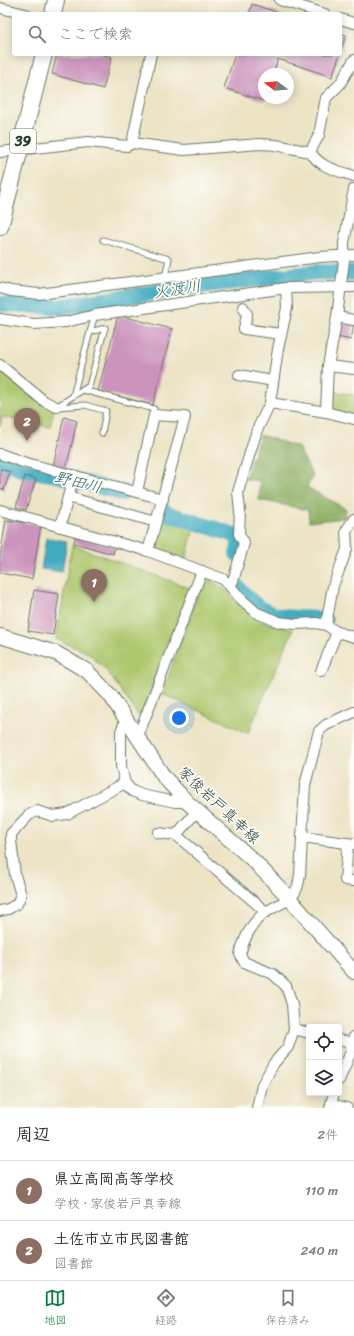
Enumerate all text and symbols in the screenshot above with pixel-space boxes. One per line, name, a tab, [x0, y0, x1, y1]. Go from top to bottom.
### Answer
search box	[12, 12, 342, 56]
text: ここで検索	[58, 21, 133, 47]
icon: search	[26, 23, 48, 45]
north arrow	[258, 68, 294, 104]
road number: 39	[10, 129, 36, 153]
water label: 火渡川	[151, 271, 203, 307]
pin: 2	[14, 408, 40, 441]
water label: 野田川	[51, 462, 105, 502]
pin: 1	[81, 569, 107, 602]
your location	[169, 708, 189, 728]
street label: 家俊岩戸真幸線	[172, 760, 266, 850]
map controls	[306, 1024, 342, 1096]
button: locate	[306, 1024, 342, 1060]
button: layers	[306, 1060, 342, 1096]
text: 周辺	[16, 1119, 50, 1149]
text: 2件	[317, 1123, 338, 1146]
text: 県立高岡高等学校	[54, 1166, 174, 1192]
text: 1	[26, 1179, 32, 1202]
text: 110 m	[305, 1179, 338, 1202]
text: 学校 · 家俊岩戸真幸線	[54, 1192, 181, 1215]
text: 土佐市立市民図書館	[54, 1226, 189, 1252]
text: 2	[25, 1239, 33, 1262]
text: 240 m	[301, 1239, 338, 1262]
text: 図書館	[54, 1252, 93, 1275]
tab: 地図	[44, 1287, 66, 1330]
tab: 経路	[155, 1287, 177, 1330]
tab: 保存済み	[266, 1287, 310, 1330]

